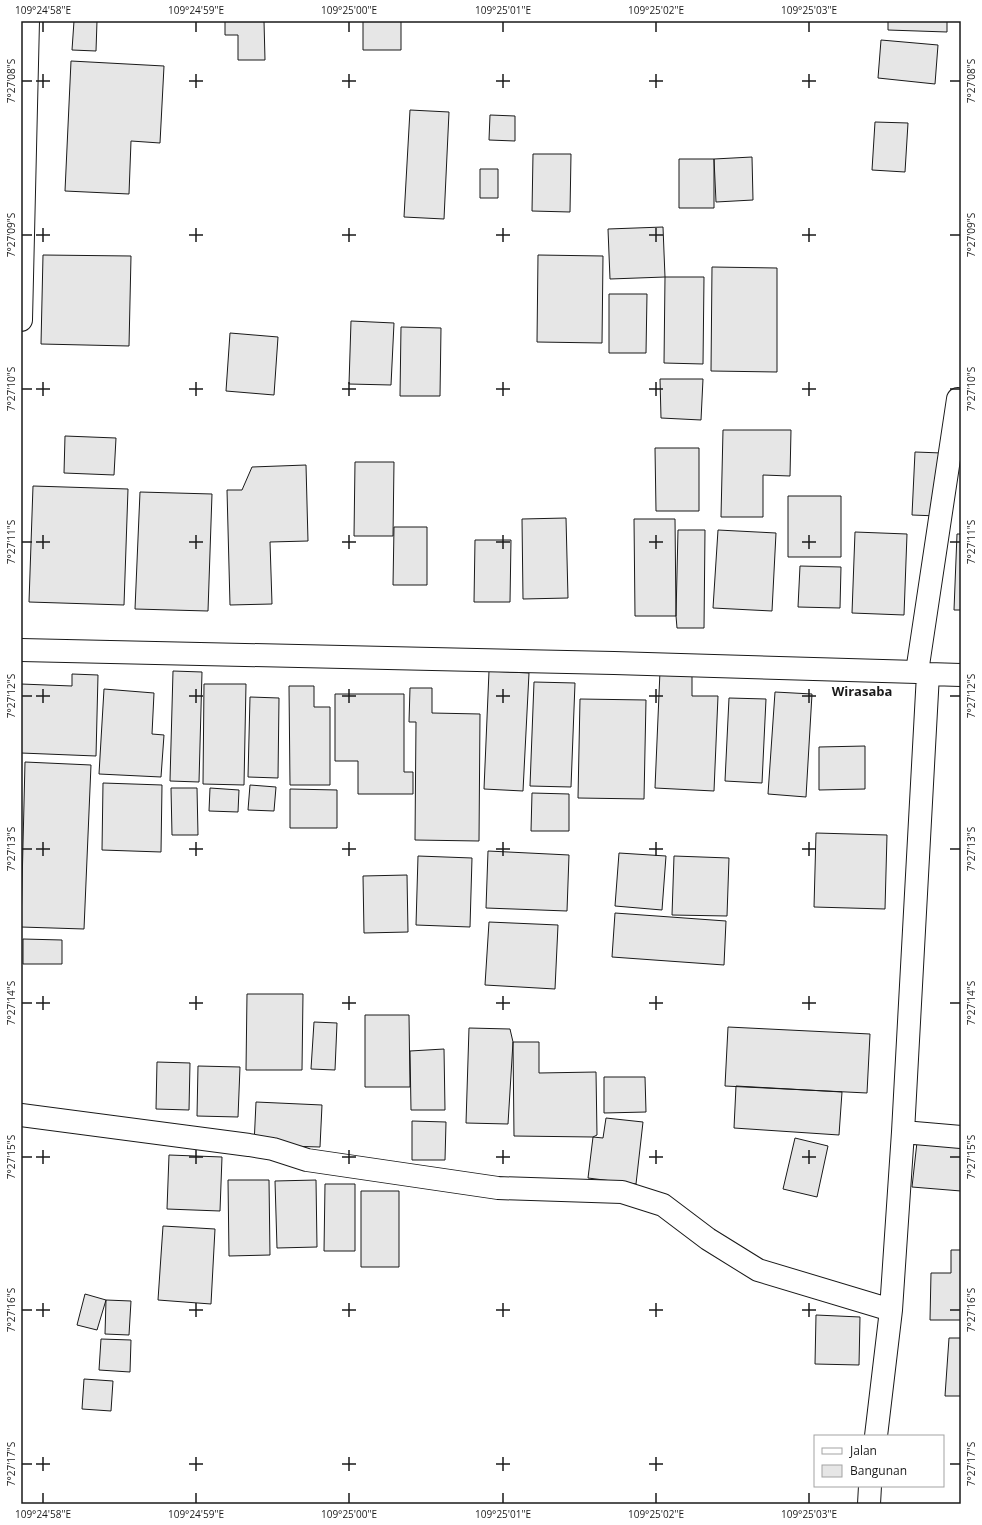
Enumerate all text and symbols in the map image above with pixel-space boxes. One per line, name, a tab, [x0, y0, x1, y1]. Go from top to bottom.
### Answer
text: 109°24'58"E	[15, 3, 71, 17]
text: 109°24'59"E	[168, 3, 224, 17]
text: 109°25'00"E	[321, 3, 377, 17]
text: 109°25'01"E	[475, 3, 531, 17]
text: 109°25'02"E	[628, 3, 684, 17]
text: 109°25'03"E	[781, 3, 837, 17]
text: 7°27'08"S	[4, 59, 18, 103]
text: 7°27'08"S	[964, 59, 978, 103]
text: 7°27'09"S	[4, 213, 18, 257]
text: 7°27'09"S	[964, 213, 978, 257]
text: 7°27'10"S	[4, 367, 18, 411]
text: 7°27'10"S	[964, 367, 978, 411]
text: 7°27'11"S	[4, 520, 18, 564]
text: 7°27'11"S	[964, 520, 978, 564]
text: 7°27'12"S	[4, 674, 18, 718]
text: 7°27'12"S	[964, 674, 978, 718]
district label: Wirasaba	[832, 682, 892, 700]
text: 7°27'13"S	[4, 827, 18, 871]
text: 7°27'13"S	[964, 827, 978, 871]
text: 7°27'14"S	[4, 981, 18, 1025]
text: 7°27'14"S	[964, 981, 978, 1025]
text: 7°27'15"S	[4, 1135, 18, 1179]
text: 7°27'15"S	[964, 1135, 978, 1179]
text: 7°27'16"S	[4, 1288, 18, 1332]
text: 7°27'16"S	[964, 1288, 978, 1332]
legend	[814, 1435, 944, 1487]
text: 7°27'17"S	[4, 1442, 18, 1486]
text: Jalan	[849, 1442, 877, 1459]
text: 7°27'17"S	[964, 1442, 978, 1486]
text: Bangunan	[850, 1462, 907, 1479]
text: 109°24'58"E	[15, 1507, 71, 1521]
text: 109°24'59"E	[168, 1507, 224, 1521]
text: 109°25'00"E	[321, 1507, 377, 1521]
text: 109°25'01"E	[475, 1507, 531, 1521]
text: 109°25'02"E	[628, 1507, 684, 1521]
text: 109°25'03"E	[781, 1507, 837, 1521]

